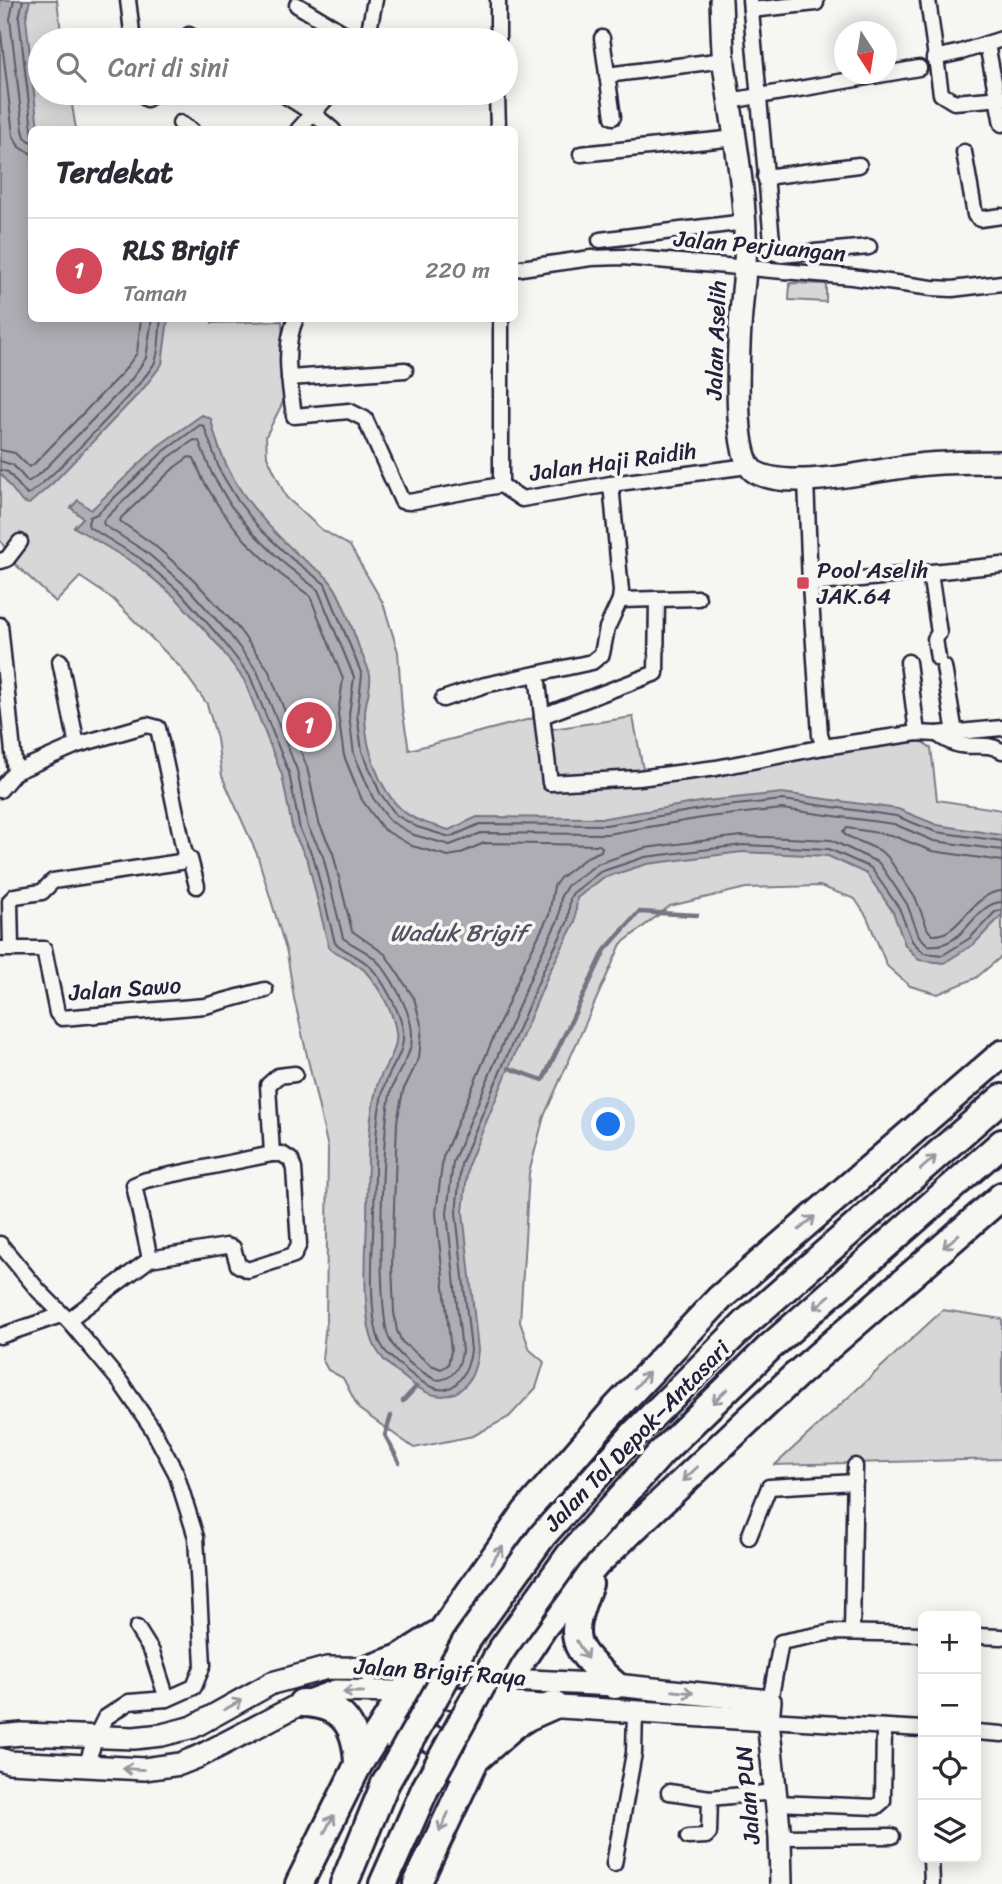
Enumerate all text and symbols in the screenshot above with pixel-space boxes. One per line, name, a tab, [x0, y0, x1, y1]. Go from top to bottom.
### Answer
north arrow	[834, 21, 897, 84]
search box	[28, 28, 518, 105]
text: Cari di sini	[108, 44, 229, 90]
icon: search	[52, 48, 90, 86]
text: Terdekat	[56, 145, 173, 199]
street label: Jalan Perjuangan	[671, 218, 848, 274]
text: RLS Brigif	[123, 227, 237, 273]
text: 1	[74, 250, 84, 291]
text: 220 m	[425, 250, 490, 291]
text: Taman	[123, 273, 187, 314]
street label: Jalan Aselih	[693, 280, 739, 401]
street label: Jalan Haji Raidih	[526, 430, 699, 494]
place label: Pool Aselih JAK.64	[816, 550, 929, 617]
marker: Pool Aselih JAK.64	[795, 575, 811, 591]
pin: 1	[286, 699, 332, 751]
water label: Waduk Brigif	[390, 912, 533, 954]
street label: Jalan Sawo	[67, 965, 183, 1013]
your location	[591, 1107, 625, 1141]
one-way arrow	[919, 1155, 937, 1171]
one-way arrow	[797, 1215, 815, 1231]
one-way arrow	[942, 1233, 960, 1249]
one-way arrow	[814, 1294, 832, 1310]
street label: Jalan Tol Depok–Antasari	[533, 1330, 741, 1543]
one-way arrow	[634, 1372, 651, 1389]
one-way arrow	[712, 1387, 729, 1404]
one-way arrow	[682, 1466, 699, 1483]
one-way arrow	[490, 1546, 504, 1565]
map controls	[918, 1611, 981, 1863]
button: +	[918, 1611, 981, 1674]
one-way arrow	[576, 1639, 590, 1659]
street label: Jalan Brigif Raya	[352, 1645, 528, 1698]
button: −	[918, 1674, 981, 1737]
one-way arrow	[342, 1685, 365, 1699]
one-way arrow	[672, 1686, 694, 1699]
one-way arrow	[222, 1698, 243, 1711]
button: locate	[918, 1737, 981, 1800]
street label: Jalan PLN	[723, 1744, 773, 1847]
one-way arrow	[122, 1762, 145, 1775]
button: layers	[918, 1800, 981, 1863]
one-way arrow	[437, 1811, 450, 1832]
one-way arrow	[322, 1814, 336, 1835]

